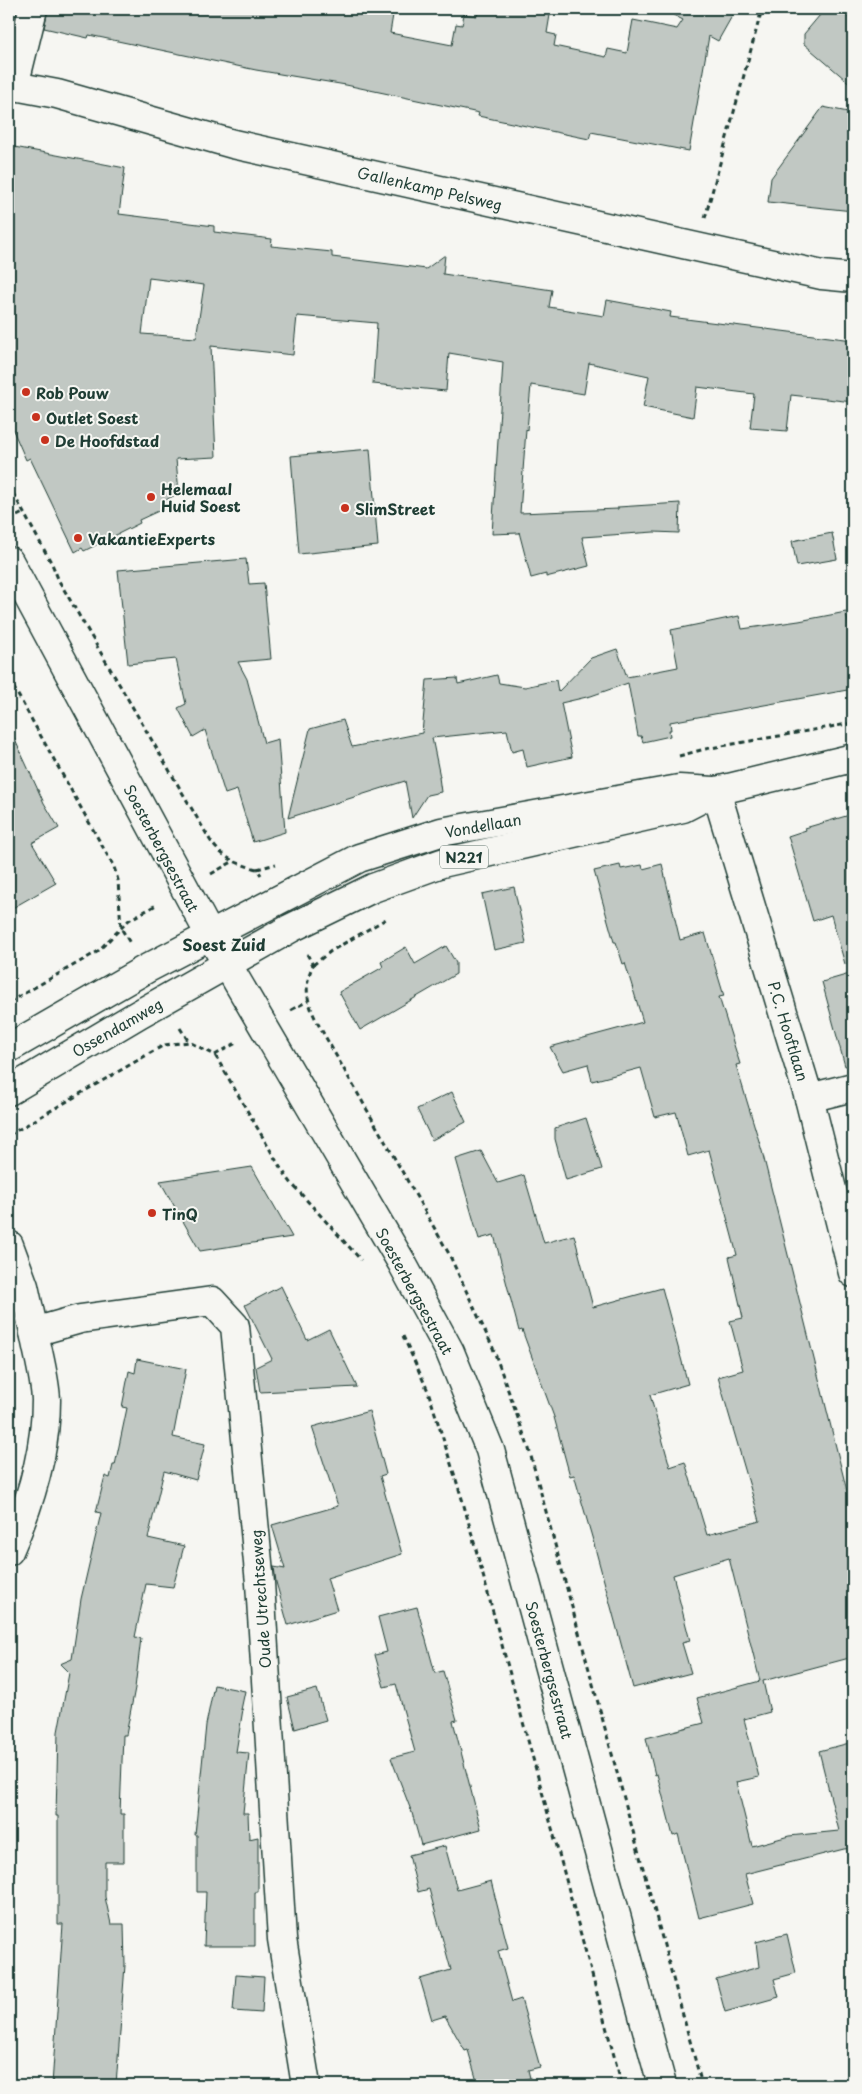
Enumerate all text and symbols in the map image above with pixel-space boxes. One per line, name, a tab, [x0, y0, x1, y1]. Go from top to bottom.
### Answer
street label: Gallenkamp Pelsweg	[355, 160, 505, 216]
place label: Rob Pouw	[36, 381, 109, 404]
marker: Rob Pouw	[20, 386, 32, 398]
place label: Outlet Soest	[46, 406, 138, 429]
marker: Outlet Soest	[30, 411, 42, 423]
place label: De Hoofdstad	[55, 429, 159, 452]
marker: De Hoofdstad	[39, 434, 51, 446]
place label: Helemaal Huid Soest	[161, 477, 241, 517]
marker: Helemaal Huid Soest	[145, 491, 157, 503]
place label: SlimStreet	[355, 497, 435, 520]
marker: SlimStreet	[339, 502, 351, 514]
place label: VakantieExperts	[88, 527, 215, 550]
marker: VakantieExperts	[72, 532, 84, 544]
street label: Soesterbergsestraat	[119, 780, 205, 916]
street label: Vondellaan	[443, 807, 523, 843]
road number: N221	[440, 846, 488, 869]
district label: Soest Zuid	[182, 932, 266, 956]
street label: P.C. Hooftlaan	[763, 978, 815, 1084]
street label: Ossendamweg	[67, 992, 167, 1062]
place label: TinQ	[162, 1202, 198, 1225]
marker: TinQ	[146, 1207, 158, 1219]
street label: Soesterbergsestraat	[371, 1223, 459, 1359]
street label: Oude Utrechtseweg	[244, 1529, 276, 1669]
street label: Soesterbergsestraat	[521, 1598, 579, 1742]

